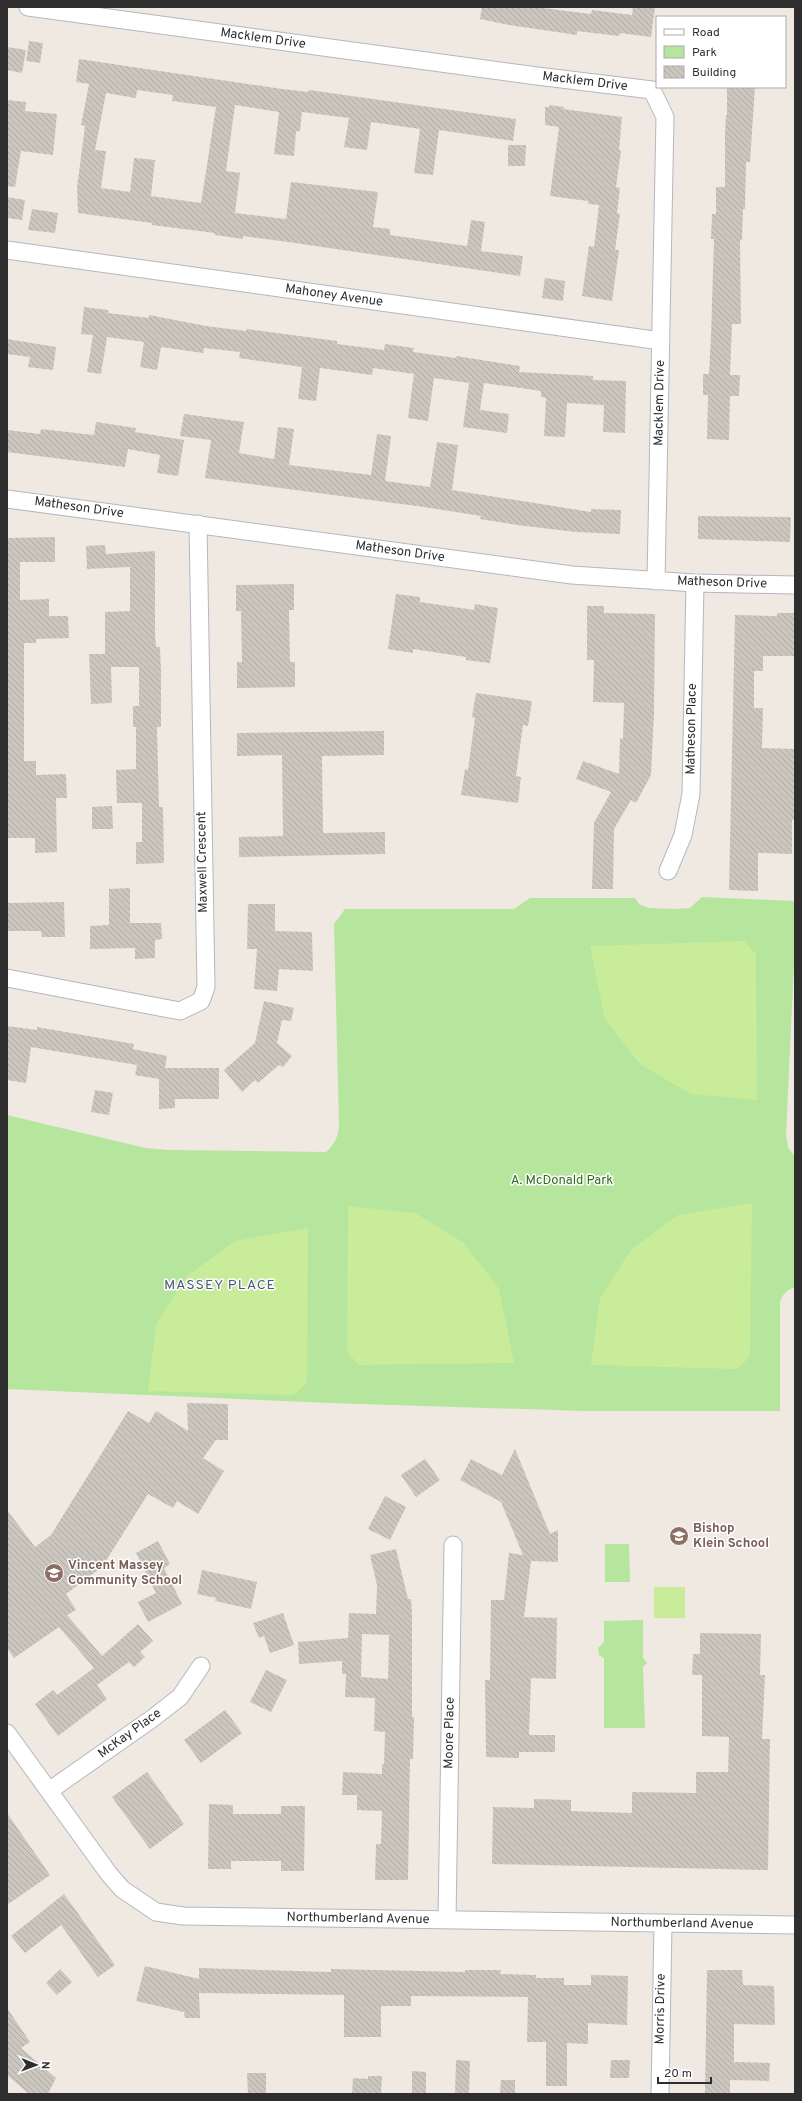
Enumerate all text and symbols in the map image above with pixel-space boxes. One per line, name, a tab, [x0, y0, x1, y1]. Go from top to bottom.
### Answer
legend	[656, 16, 786, 88]
street label: Macklem Drive	[219, 25, 307, 53]
text: Road	[692, 25, 720, 41]
text: Park	[692, 45, 717, 61]
text: Building	[692, 65, 736, 81]
street label: Macklem Drive	[541, 69, 629, 95]
street label: Mahoney Avenue	[284, 281, 384, 311]
street label: Macklem Drive	[651, 360, 669, 446]
street label: Matheson Drive	[33, 494, 125, 522]
street label: Matheson Drive	[354, 538, 446, 566]
street label: Matheson Drive	[677, 573, 767, 593]
street label: Matheson Place	[683, 683, 701, 775]
street label: Maxwell Crescent	[194, 811, 212, 913]
park label: A. McDonald Park	[511, 1173, 613, 1189]
district label: MASSEY PLACE	[164, 1277, 276, 1294]
place label: Bishop Klein School	[693, 1521, 769, 1552]
school or university icon: Bishop Klein School	[668, 1525, 690, 1547]
place label: Vincent Massey Community School	[68, 1558, 182, 1589]
school or university icon: Vincent Massey Community School	[43, 1562, 65, 1584]
street label: Moore Place	[441, 1697, 459, 1769]
street label: McKay Place	[95, 1706, 165, 1762]
street label: Northumberland Avenue	[286, 1910, 430, 1928]
street label: Northumberland Avenue	[610, 1915, 754, 1933]
street label: Morris Drive	[652, 1973, 670, 2045]
north arrow	[16, 2045, 56, 2085]
scale bar	[658, 2059, 711, 2085]
text: N	[38, 2061, 52, 2069]
text: 20 m	[664, 2066, 692, 2082]

